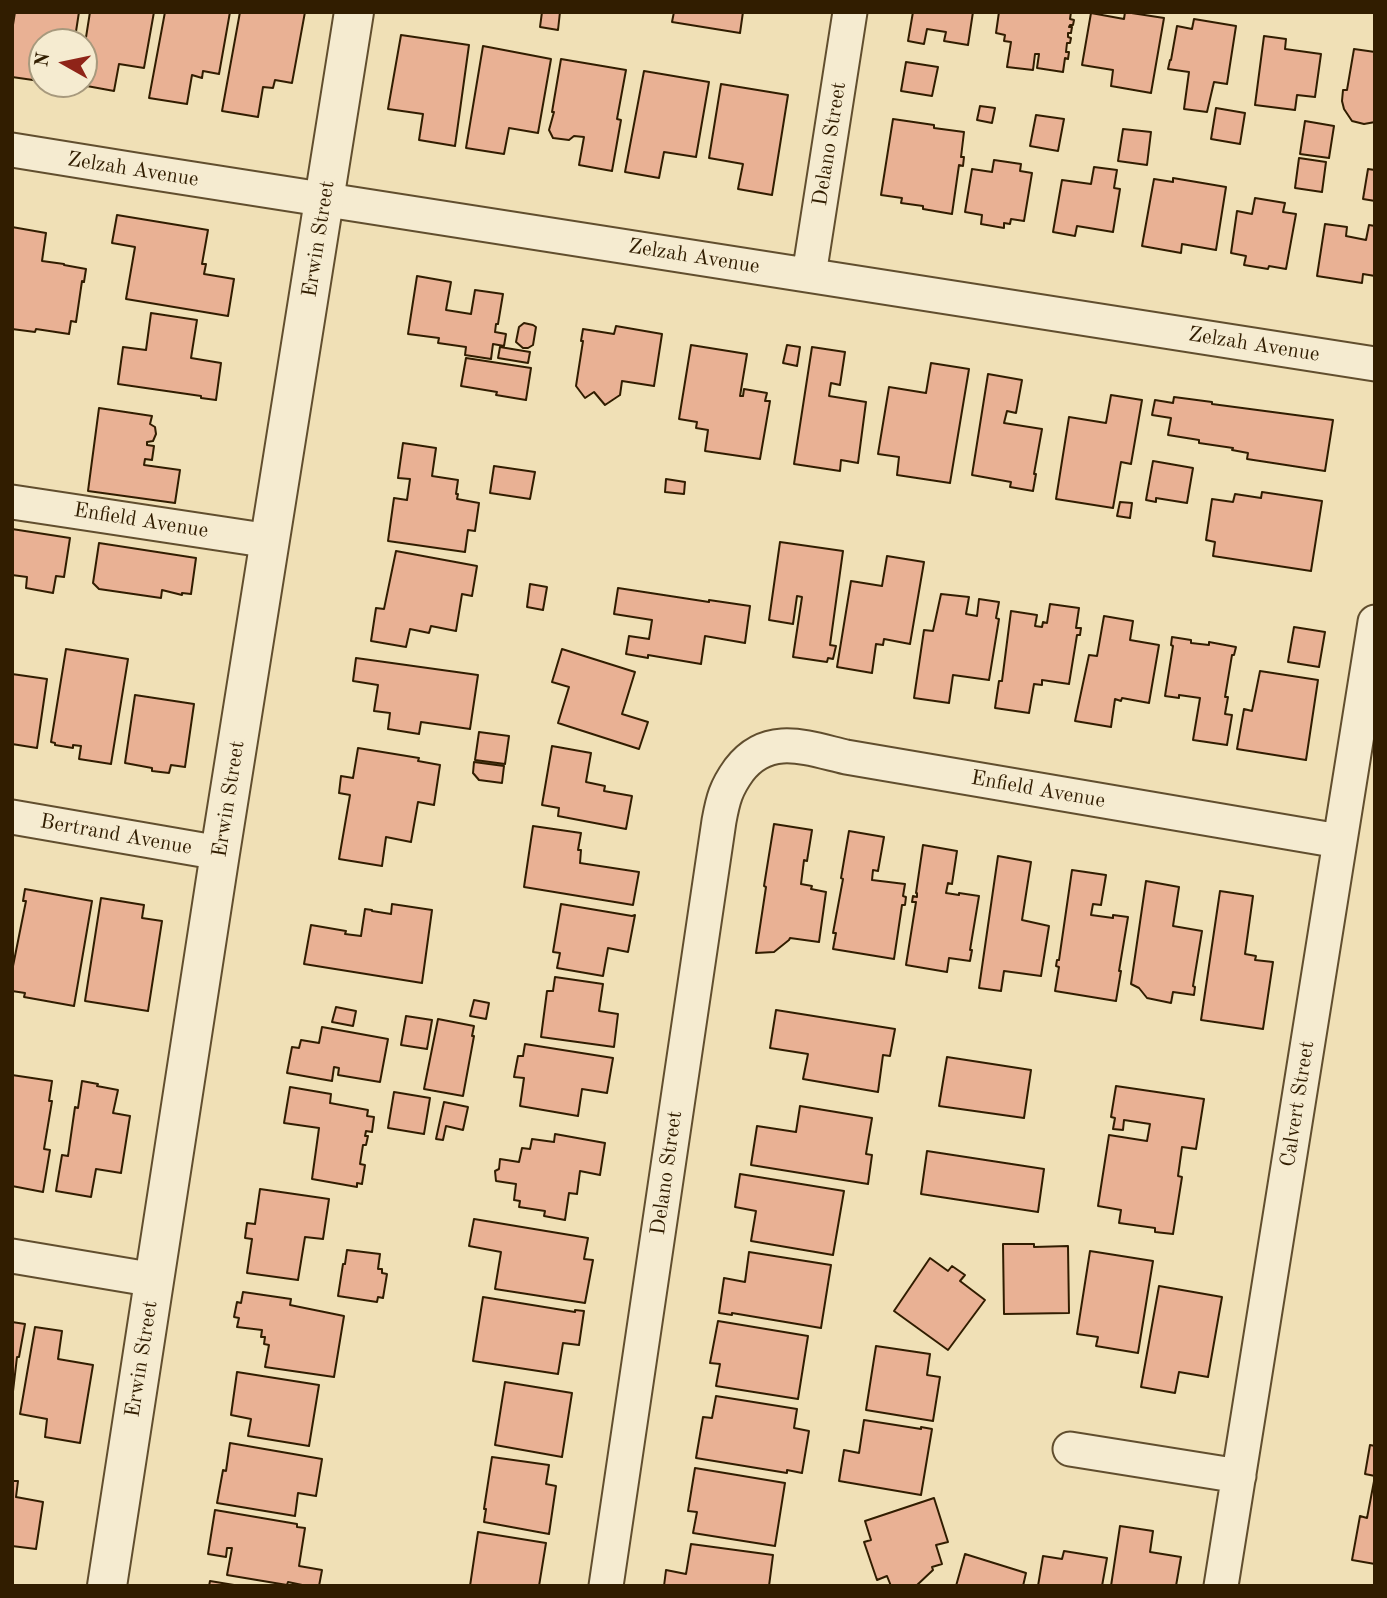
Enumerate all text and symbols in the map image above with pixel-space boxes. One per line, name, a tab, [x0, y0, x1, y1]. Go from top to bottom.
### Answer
north arrow	[28, 28, 98, 98]
text: N	[33, 51, 54, 69]
street label: Delano Street	[808, 80, 852, 208]
street label: Zelzah Avenue	[66, 147, 200, 193]
street label: Erwin Street	[297, 179, 341, 299]
street label: Zelzah Avenue	[627, 234, 761, 280]
street label: Zelzah Avenue	[1187, 322, 1321, 368]
street label: Enfield Avenue	[72, 498, 210, 544]
street label: Erwin Street	[207, 739, 251, 859]
street label: Enfield Avenue	[969, 766, 1107, 814]
street label: Bertrand Avenue	[38, 809, 194, 861]
street label: Calvert Street	[1276, 1039, 1320, 1169]
street label: Delano Street	[646, 1109, 688, 1237]
street label: Erwin Street	[120, 1299, 164, 1419]

